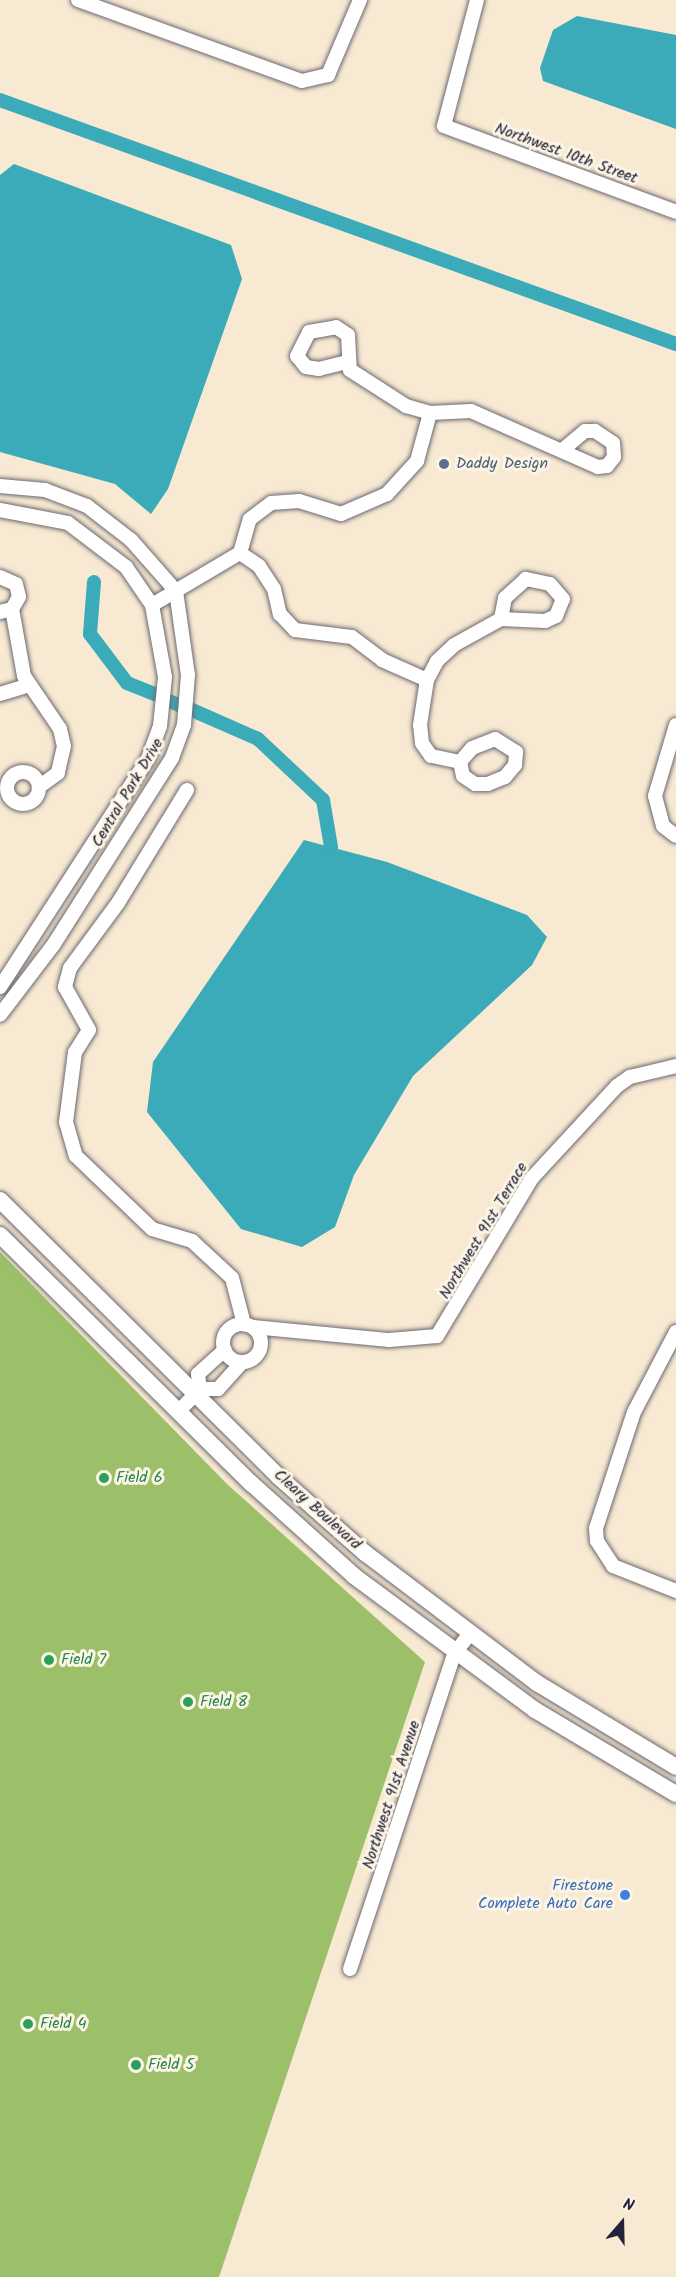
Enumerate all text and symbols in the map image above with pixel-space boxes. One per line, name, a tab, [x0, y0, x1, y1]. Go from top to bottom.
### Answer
street label: Northwest 10th Street	[492, 119, 640, 189]
place label: Daddy Design	[456, 454, 548, 474]
marker: Daddy Design	[437, 457, 451, 471]
street label: Central Park Drive	[88, 735, 168, 851]
street label: Northwest 91st Terrace	[436, 1159, 532, 1303]
street label: Cleary Boulevard	[269, 1466, 365, 1554]
place label: Field 6	[116, 1468, 163, 1488]
marker: Field 6	[97, 1471, 111, 1485]
place label: Field 7	[61, 1650, 106, 1670]
marker: Field 7	[42, 1653, 56, 1667]
place label: Field 8	[200, 1692, 247, 1712]
marker: Field 8	[181, 1695, 195, 1709]
street label: Northwest 91st Avenue	[359, 1718, 425, 1872]
place label: Firestone Complete Auto Care	[478, 1876, 613, 1914]
marker: Firestone Complete Auto Care	[618, 1888, 632, 1902]
place label: Field 4	[40, 2014, 87, 2034]
marker: Field 4	[21, 2017, 35, 2031]
place label: Field 5	[148, 2055, 194, 2075]
marker: Field 5	[129, 2058, 143, 2072]
text: N	[619, 2192, 637, 2219]
north arrow	[592, 2193, 652, 2253]

